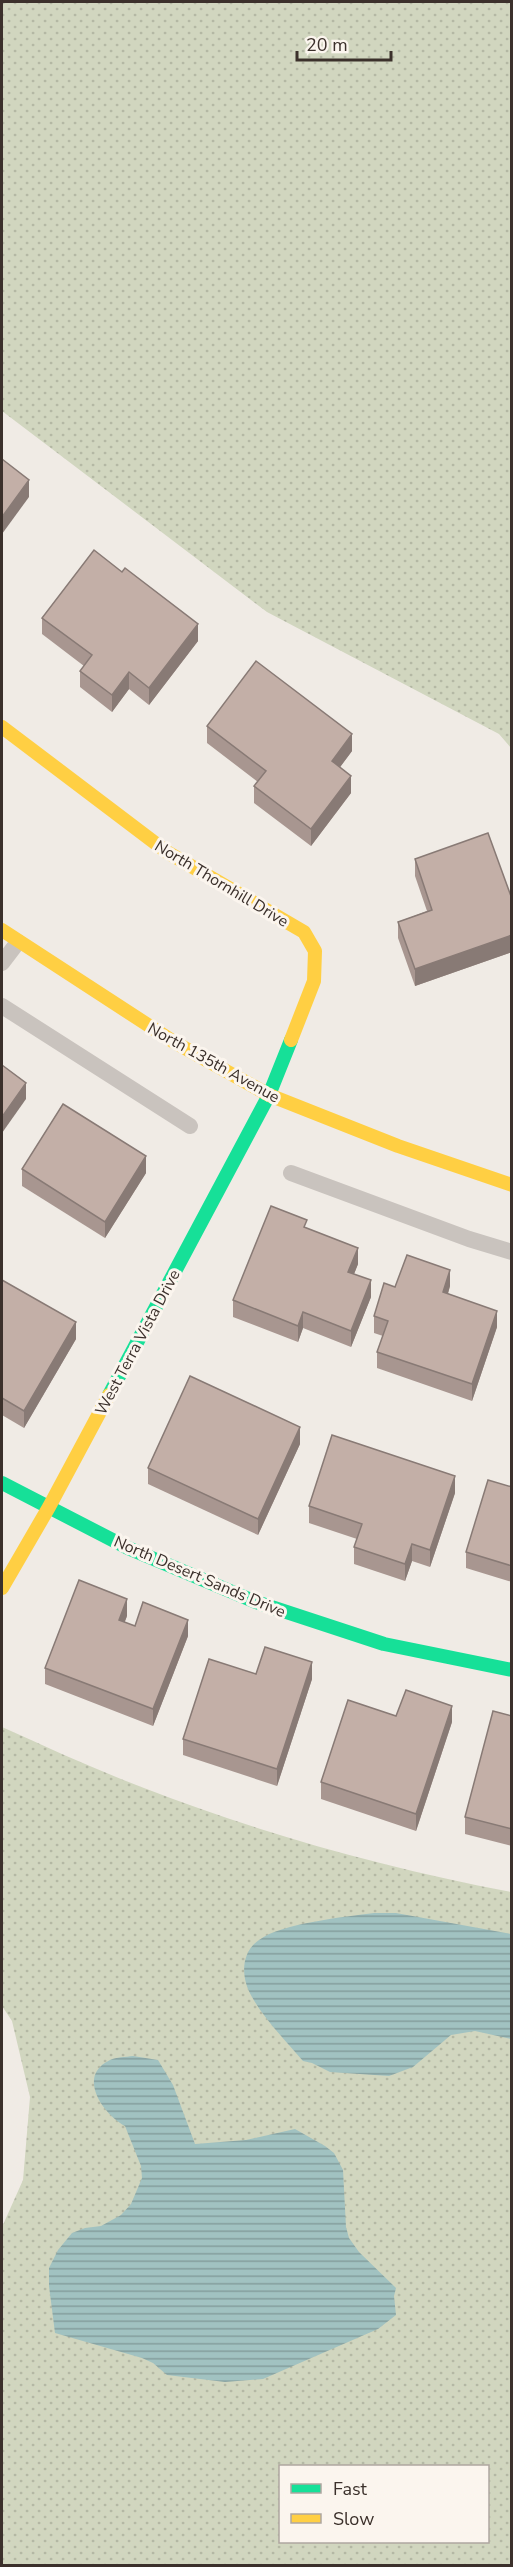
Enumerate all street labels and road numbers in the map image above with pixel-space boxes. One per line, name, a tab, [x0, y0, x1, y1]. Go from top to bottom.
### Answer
street label: North Thornhill Drive	[150, 835, 292, 933]
street label: North 135th Avenue	[144, 1017, 283, 1108]
street label: West Terra Vista Drive	[90, 1266, 186, 1419]
street label: North Desert Sands Drive	[110, 1531, 289, 1623]

